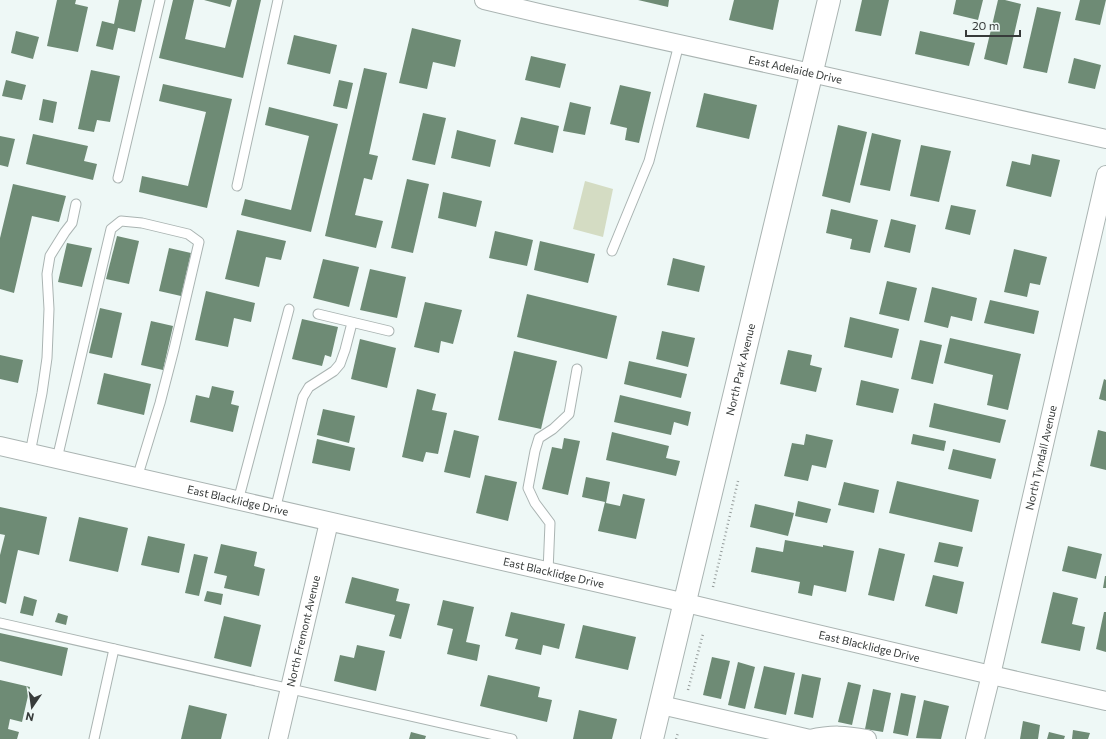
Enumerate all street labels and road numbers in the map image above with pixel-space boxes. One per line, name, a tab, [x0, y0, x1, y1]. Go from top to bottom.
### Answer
street label: East Adelaide Drive	[747, 52, 844, 86]
street label: North Park Avenue	[723, 322, 757, 417]
street label: North Tyndall Avenue	[1022, 404, 1059, 511]
street label: East Blacklidge Drive	[186, 482, 290, 518]
street label: East Blacklidge Drive	[502, 554, 606, 590]
street label: North Fremont Avenue	[284, 574, 322, 688]
street label: East Blacklidge Drive	[818, 628, 921, 664]

